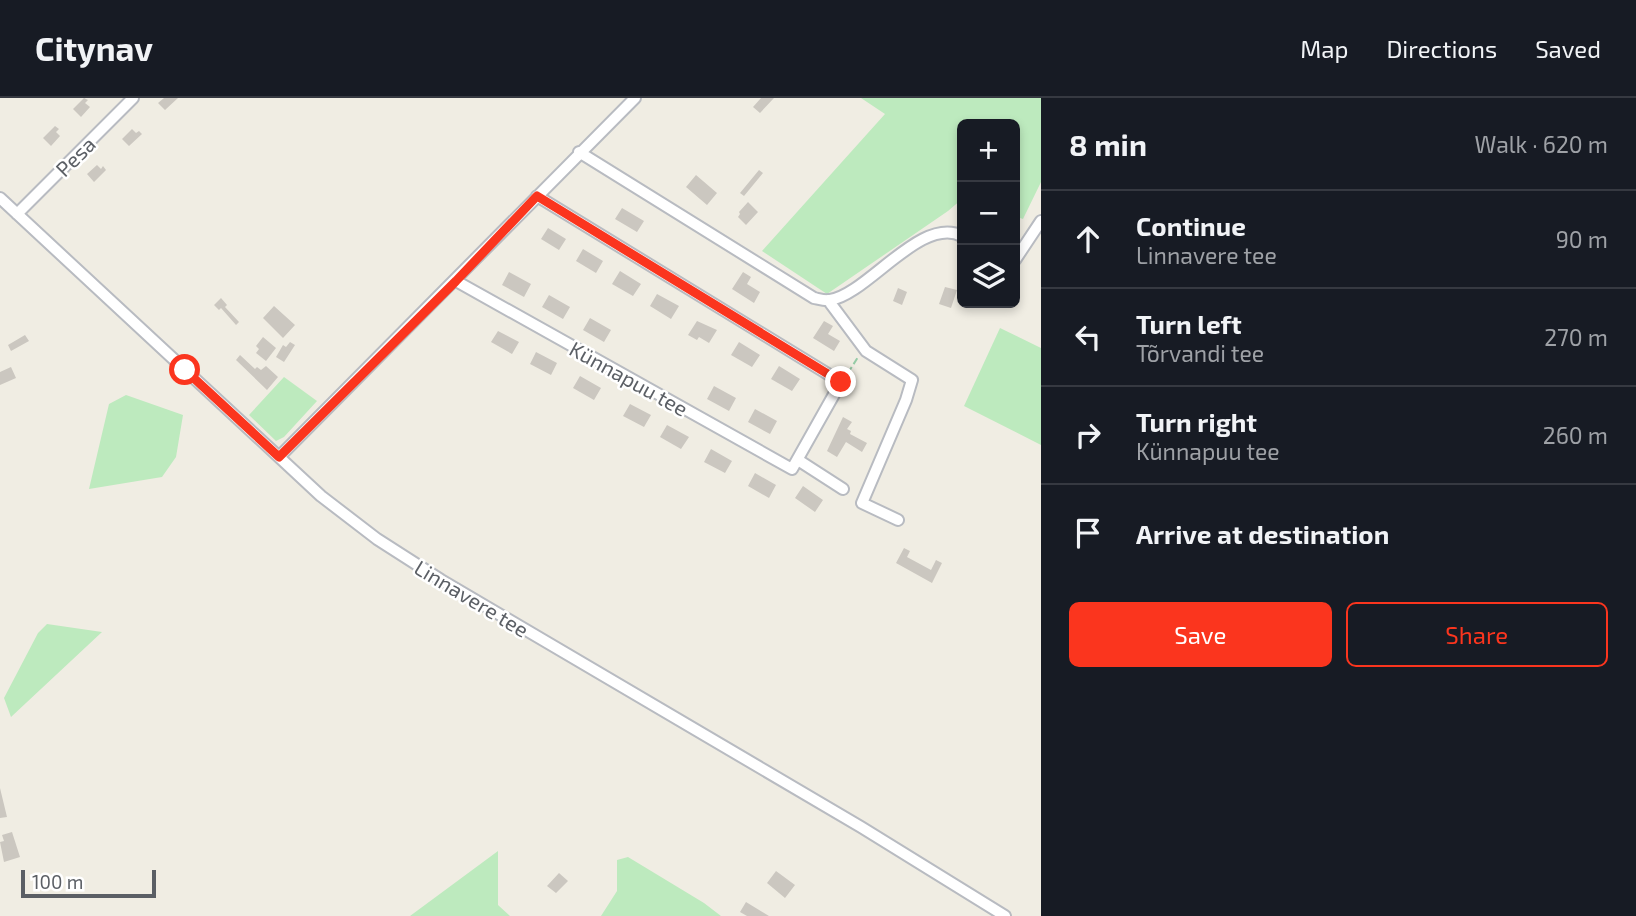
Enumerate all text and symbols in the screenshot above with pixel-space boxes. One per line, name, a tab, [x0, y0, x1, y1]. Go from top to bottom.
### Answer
text: Citynav	[35, 28, 153, 68]
text: Map	[1300, 34, 1348, 63]
text: Directions	[1386, 34, 1497, 63]
text: Saved	[1535, 34, 1601, 63]
map controls	[957, 119, 1020, 308]
button: +	[957, 119, 1020, 182]
text: 8 min	[1069, 126, 1147, 162]
text: Walk · 620 m	[1475, 130, 1608, 158]
street label: Pesa	[50, 131, 100, 181]
button: −	[957, 182, 1020, 245]
text: Continue	[1136, 210, 1246, 241]
icon: ahead	[1069, 220, 1107, 258]
text: 90 m	[1556, 225, 1608, 253]
text: Linnavere tee	[1136, 241, 1277, 269]
button: layers	[957, 245, 1020, 308]
text: Turn left	[1136, 308, 1242, 339]
icon: left	[1069, 318, 1107, 356]
text: 270 m	[1544, 323, 1608, 351]
street label: Künnapuu tee	[566, 335, 692, 421]
text: Tõrvandi tee	[1136, 339, 1264, 367]
route start	[169, 354, 200, 385]
route end	[825, 366, 856, 397]
text: Turn right	[1136, 406, 1257, 437]
icon: right	[1069, 416, 1107, 454]
text: 260 m	[1543, 421, 1608, 449]
text: Künnapuu tee	[1136, 437, 1280, 465]
icon: arrive	[1069, 514, 1107, 552]
text: Arrive at destination	[1136, 518, 1389, 549]
street label: Linnavere tee	[410, 554, 534, 642]
button: Save	[1069, 602, 1332, 667]
button: Share	[1346, 602, 1608, 667]
scale bar	[21, 867, 156, 899]
text: 100 m	[32, 870, 83, 893]

